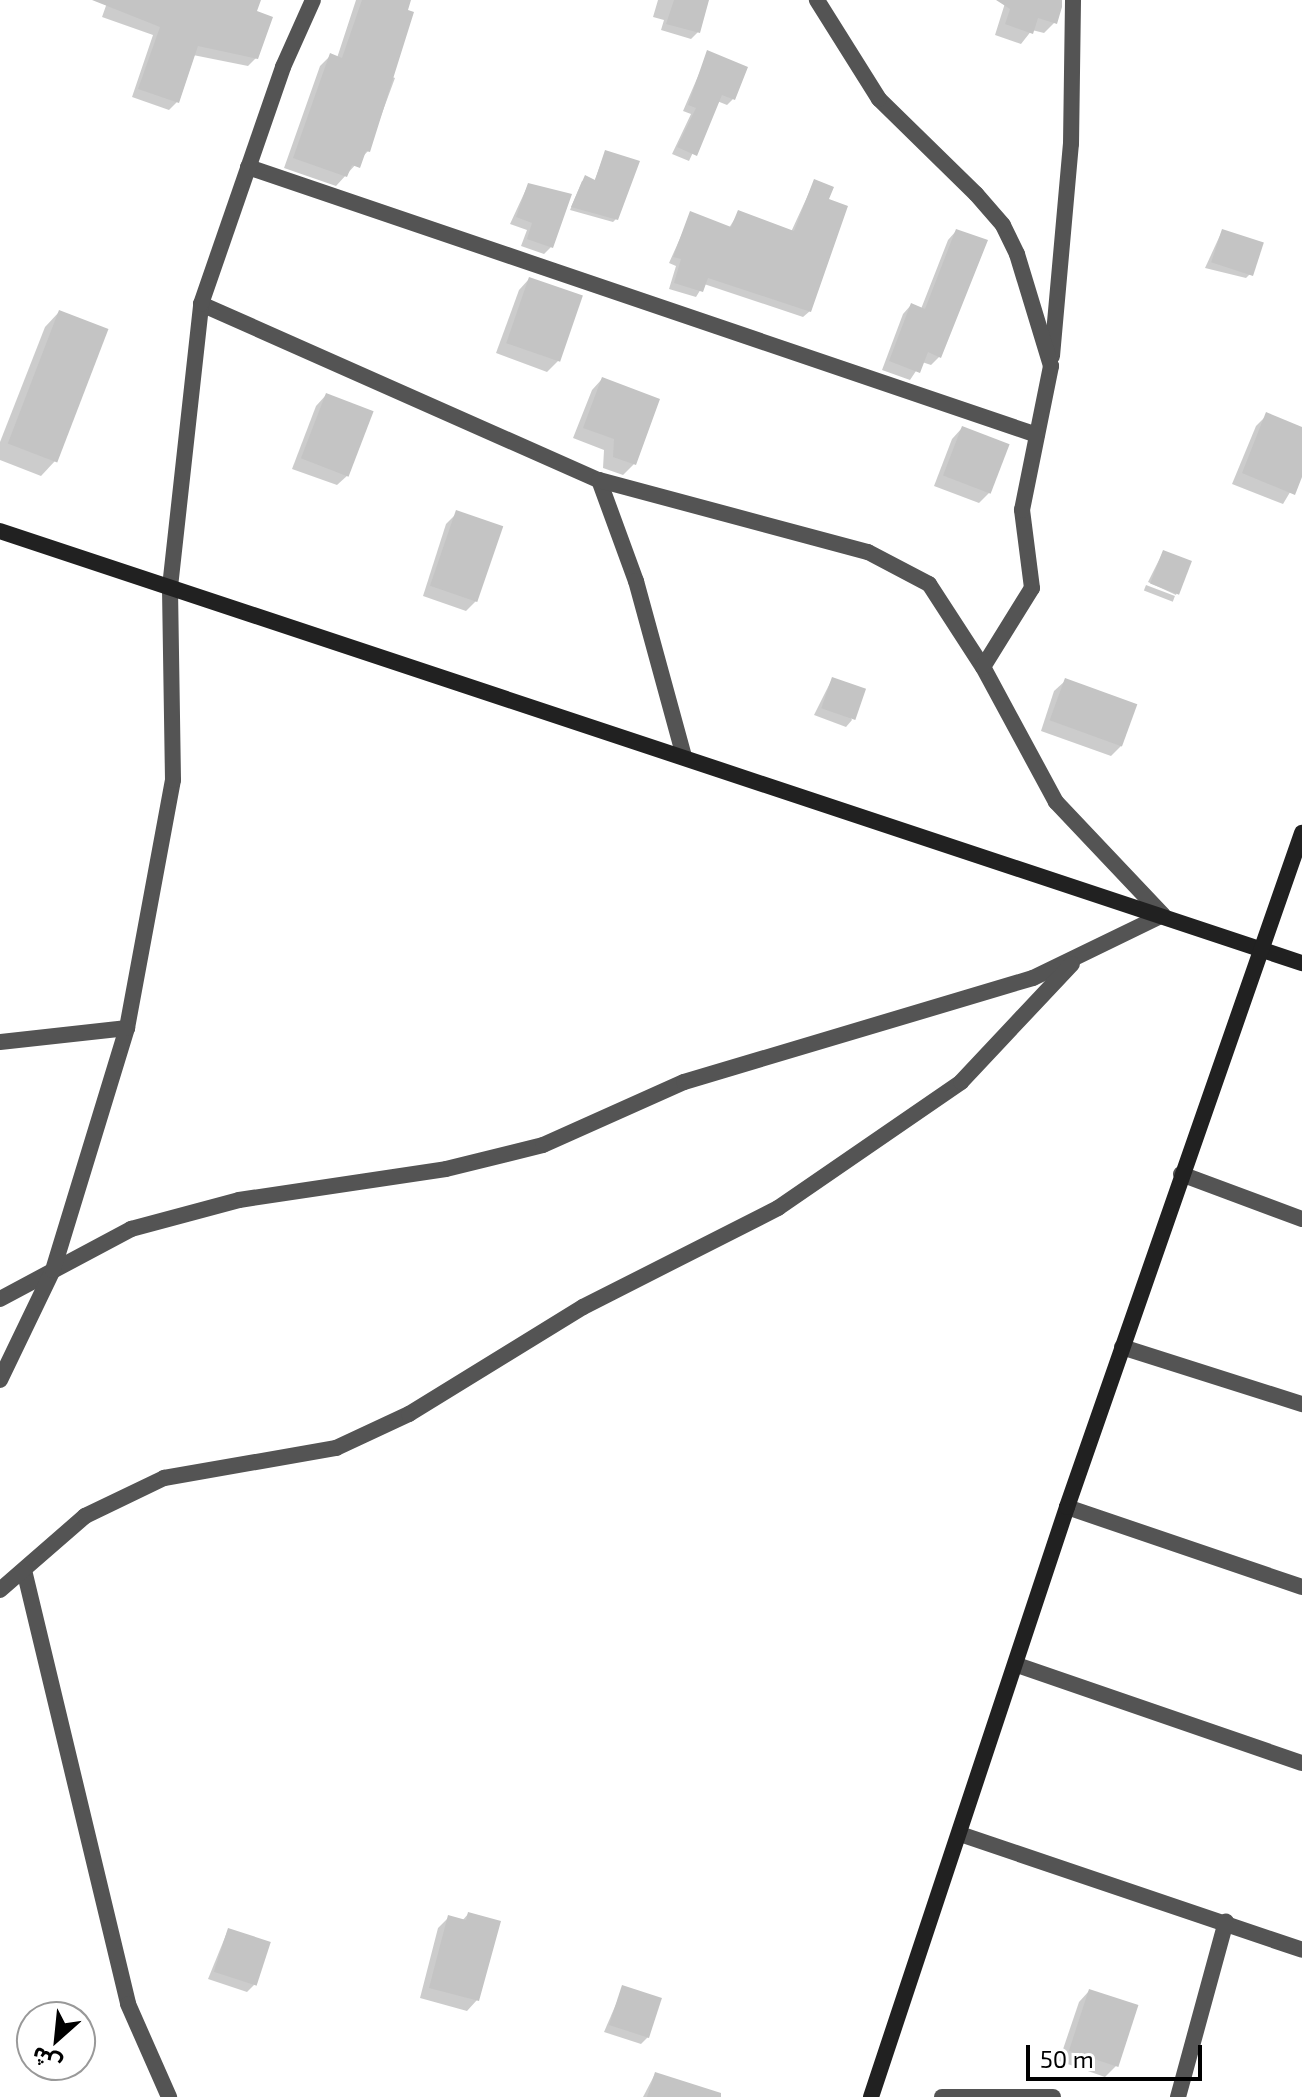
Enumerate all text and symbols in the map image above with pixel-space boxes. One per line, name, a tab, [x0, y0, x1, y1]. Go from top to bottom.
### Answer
north arrow	[16, 2001, 96, 2081]
scale bar	[1030, 2029, 1206, 2079]
text: ش	[27, 2042, 65, 2079]
text: 50 m	[1040, 2044, 1094, 2073]

